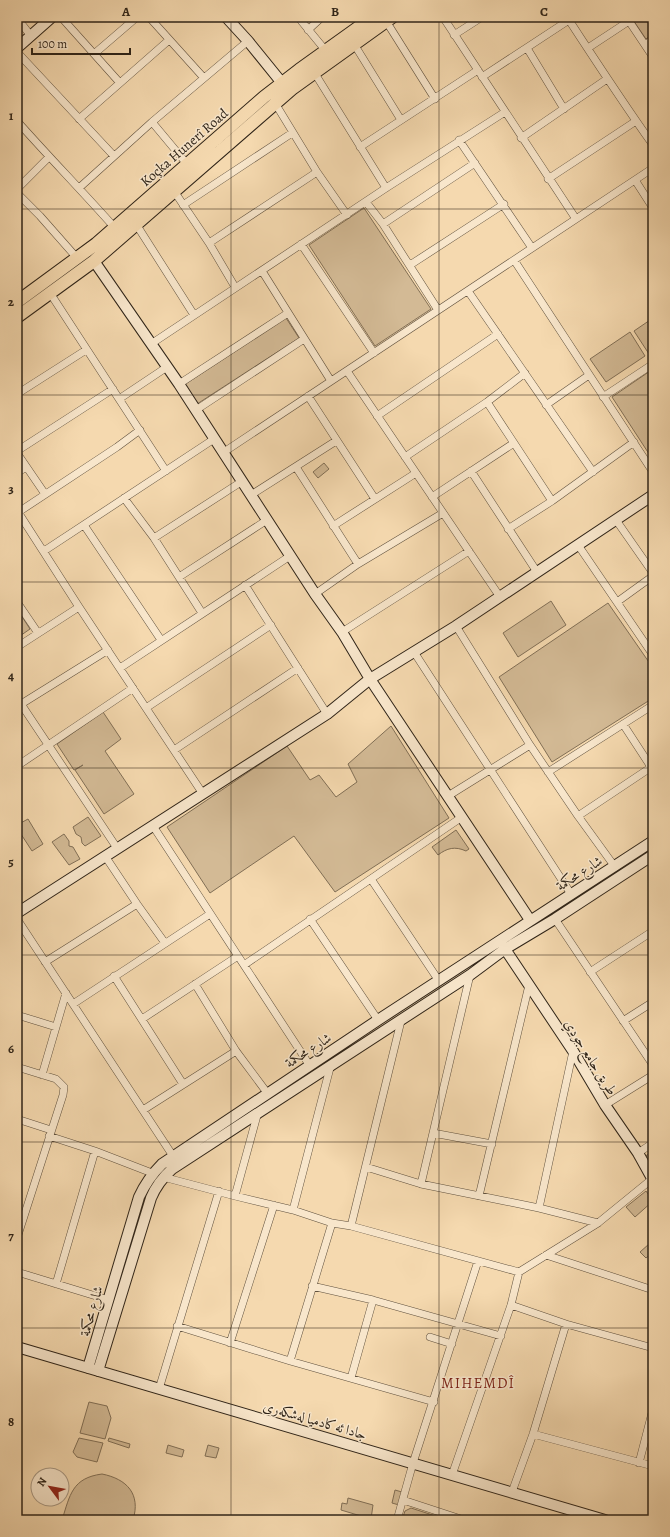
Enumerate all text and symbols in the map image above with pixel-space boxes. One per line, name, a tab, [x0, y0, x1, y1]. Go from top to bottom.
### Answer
text: A	[121, 3, 131, 20]
text: B	[331, 3, 339, 20]
text: C	[540, 3, 548, 20]
scale bar	[32, 30, 130, 56]
text: 100 m	[38, 36, 67, 52]
street label: Koçka Hunerî Road	[136, 104, 233, 191]
text: 1	[9, 107, 14, 124]
text: 2	[8, 293, 15, 310]
text: 3	[8, 480, 14, 497]
text: 4	[8, 667, 14, 684]
street label: شارع محكمة	[552, 851, 607, 897]
text: 5	[8, 853, 14, 870]
street label: طريق جامع جودي	[556, 1016, 621, 1101]
street label: شارع محكمة	[281, 1028, 336, 1074]
text: 6	[8, 1040, 14, 1057]
text: 7	[8, 1227, 14, 1244]
street label: شارع محكمة	[75, 1284, 110, 1339]
district label: MIHEMDÎ	[441, 1373, 515, 1393]
street label: جادا ئه‌كادميا له‌شكه‌رى	[261, 1397, 369, 1444]
text: 8	[8, 1413, 14, 1430]
north arrow	[30, 1467, 70, 1507]
text: N	[33, 1475, 50, 1489]

